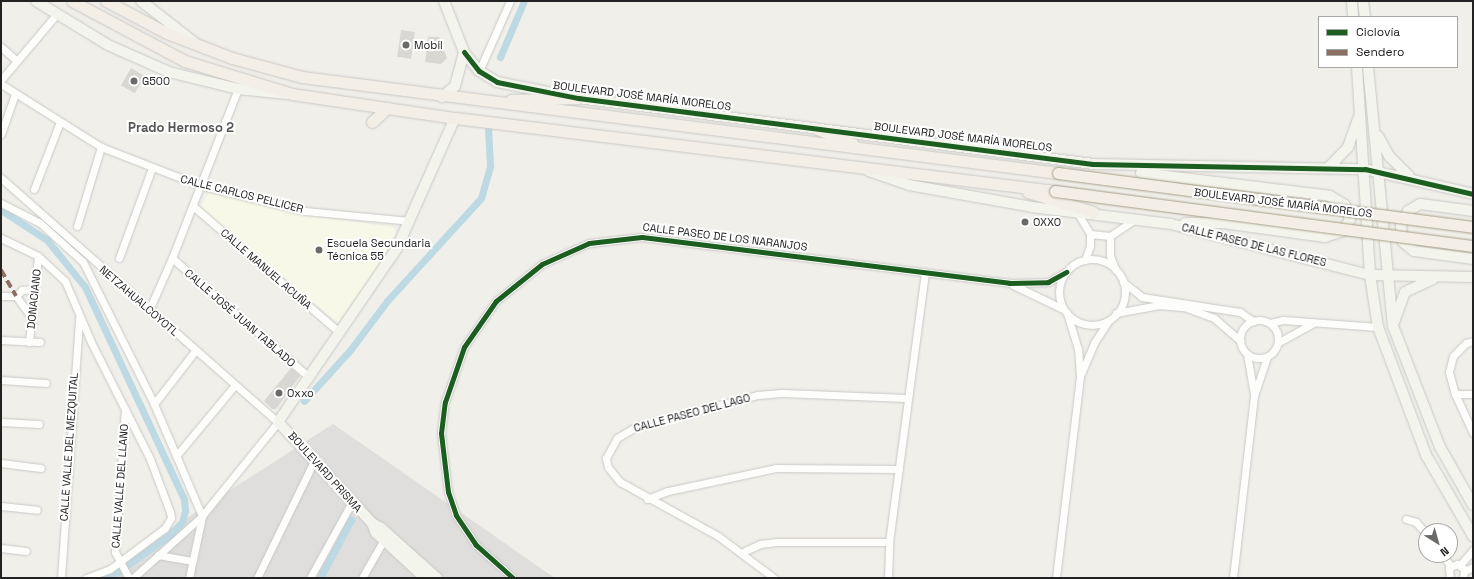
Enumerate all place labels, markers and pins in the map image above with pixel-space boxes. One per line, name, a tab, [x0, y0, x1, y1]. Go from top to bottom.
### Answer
place label: Mobil	[414, 38, 443, 52]
marker: Mobil	[401, 40, 411, 50]
place label: G500	[142, 74, 170, 88]
marker: G500	[129, 76, 139, 86]
place label: OXXO	[1033, 215, 1061, 229]
marker: OXXO	[1020, 217, 1030, 227]
place label: Escuela Secundaria Técnica 55	[327, 237, 431, 263]
marker: Escuela Secundaria Técnica 55	[314, 245, 324, 255]
place label: Oxxo	[287, 386, 314, 400]
marker: Oxxo	[274, 388, 284, 398]

